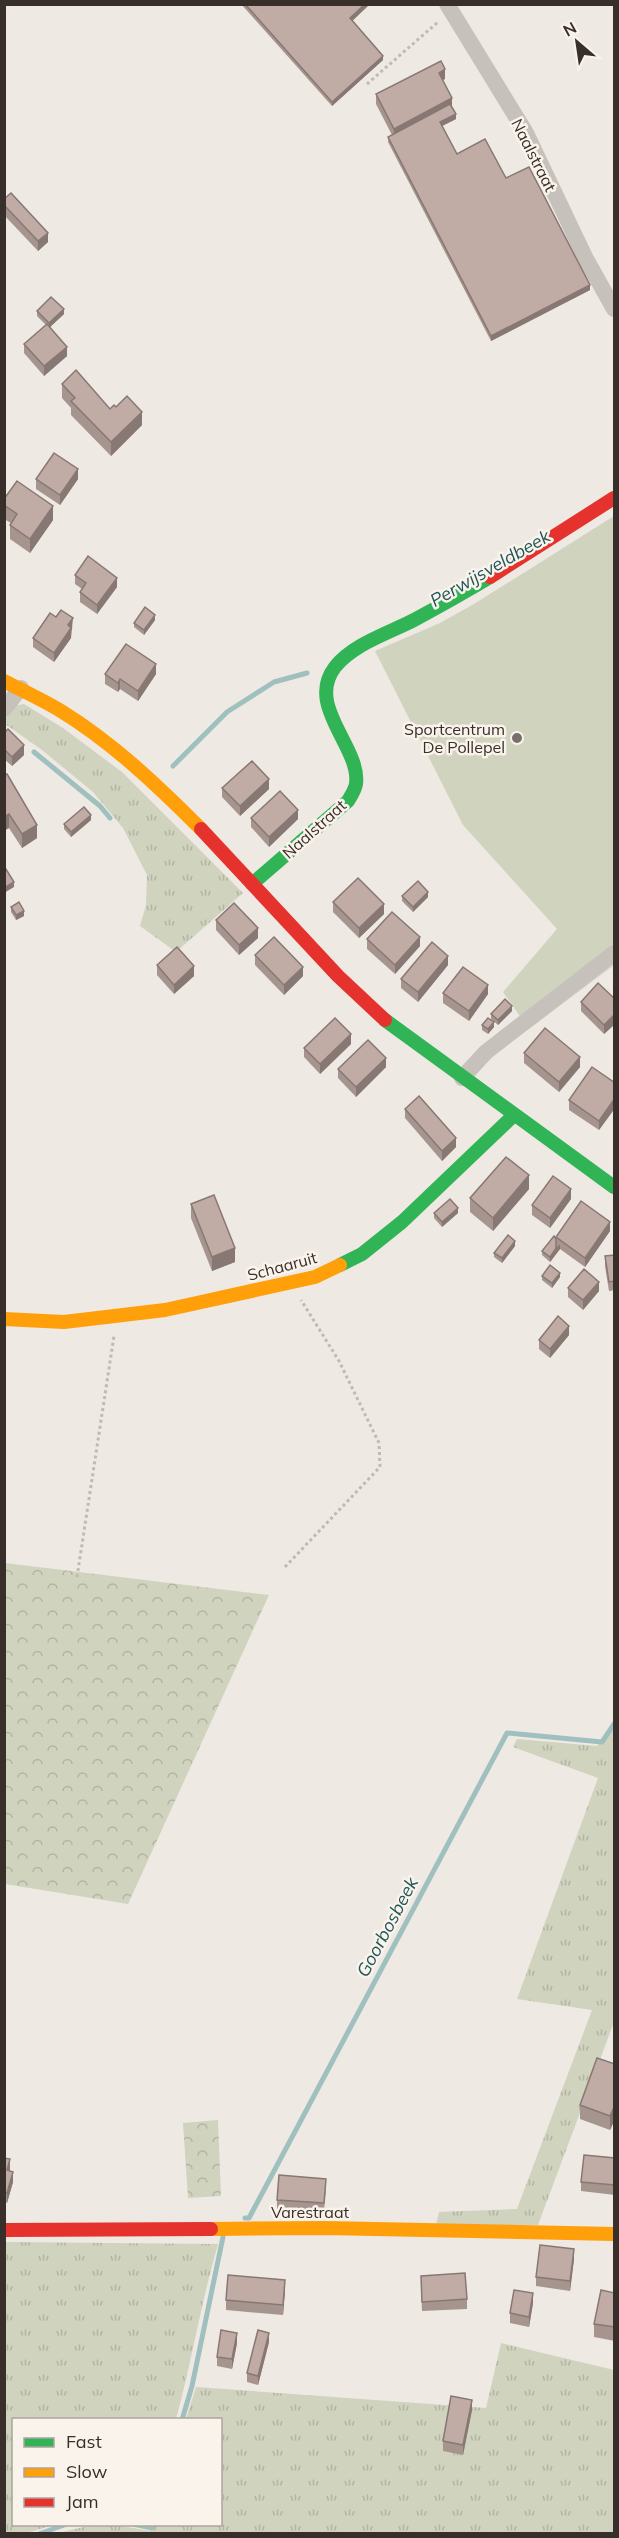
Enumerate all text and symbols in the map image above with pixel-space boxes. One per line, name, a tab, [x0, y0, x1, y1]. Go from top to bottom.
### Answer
north arrow	[547, 12, 607, 72]
text: N	[560, 17, 580, 41]
street label: Naalstraat	[507, 115, 561, 195]
water label: Perwijsveldbeek	[426, 524, 555, 612]
place label: Sportcentrum De Pollepel	[404, 719, 505, 757]
marker: Sportcentrum De Pollepel	[510, 731, 524, 745]
street label: Naalstraat	[278, 795, 350, 863]
street label: Schaaruit	[245, 1247, 319, 1285]
water label: Goorbosbeek	[351, 1872, 423, 1981]
street label: Varestraat	[271, 2202, 350, 2222]
legend	[12, 2418, 222, 2526]
text: Fast	[66, 2430, 102, 2453]
text: Slow	[66, 2460, 108, 2483]
text: Jam	[66, 2490, 99, 2513]

